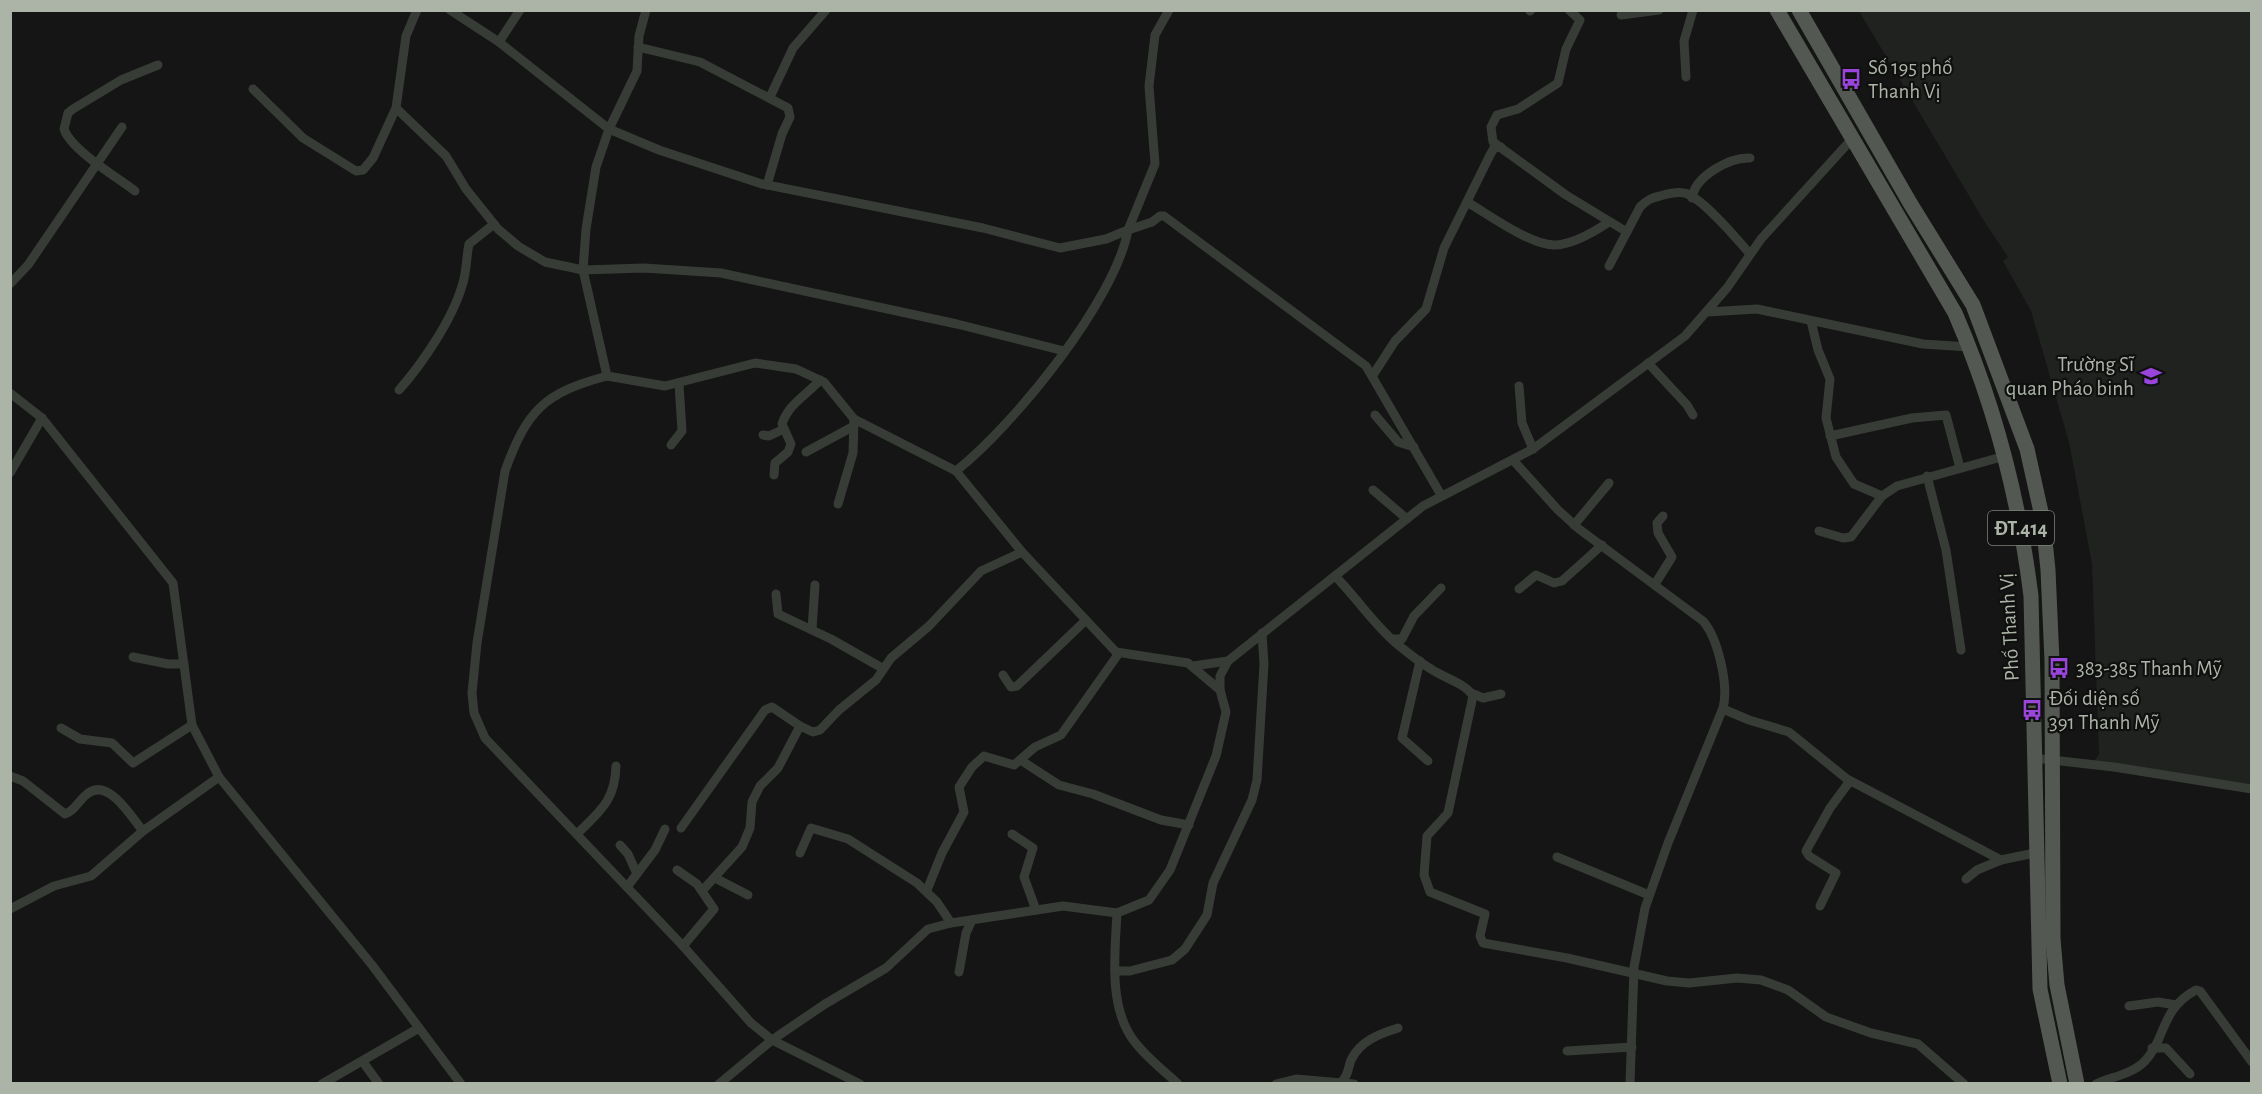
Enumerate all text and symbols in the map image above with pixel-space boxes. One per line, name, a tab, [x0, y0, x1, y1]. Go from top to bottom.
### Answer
place label: Số 195 phố Thanh Vị	[1868, 57, 1953, 102]
bus stop icon: Số 195 phố Thanh Vị	[1839, 67, 1863, 91]
place label: Trường Sĩ quan Pháo binh	[2006, 354, 2135, 399]
school or university icon: Trường Sĩ quan Pháo binh	[2139, 364, 2163, 388]
road number: ĐT.414	[1988, 511, 2054, 545]
street label: Phố Thanh Vị	[1996, 572, 2023, 682]
bus stop icon: 383-385 Thanh Mỹ	[2047, 656, 2071, 680]
place label: 383-385 Thanh Mỹ	[2076, 658, 2222, 679]
place label: Đối diện số 391 Thanh Mỹ	[2049, 688, 2159, 733]
bus stop icon: Đối diện số 391 Thanh Mỹ	[2020, 698, 2044, 722]

